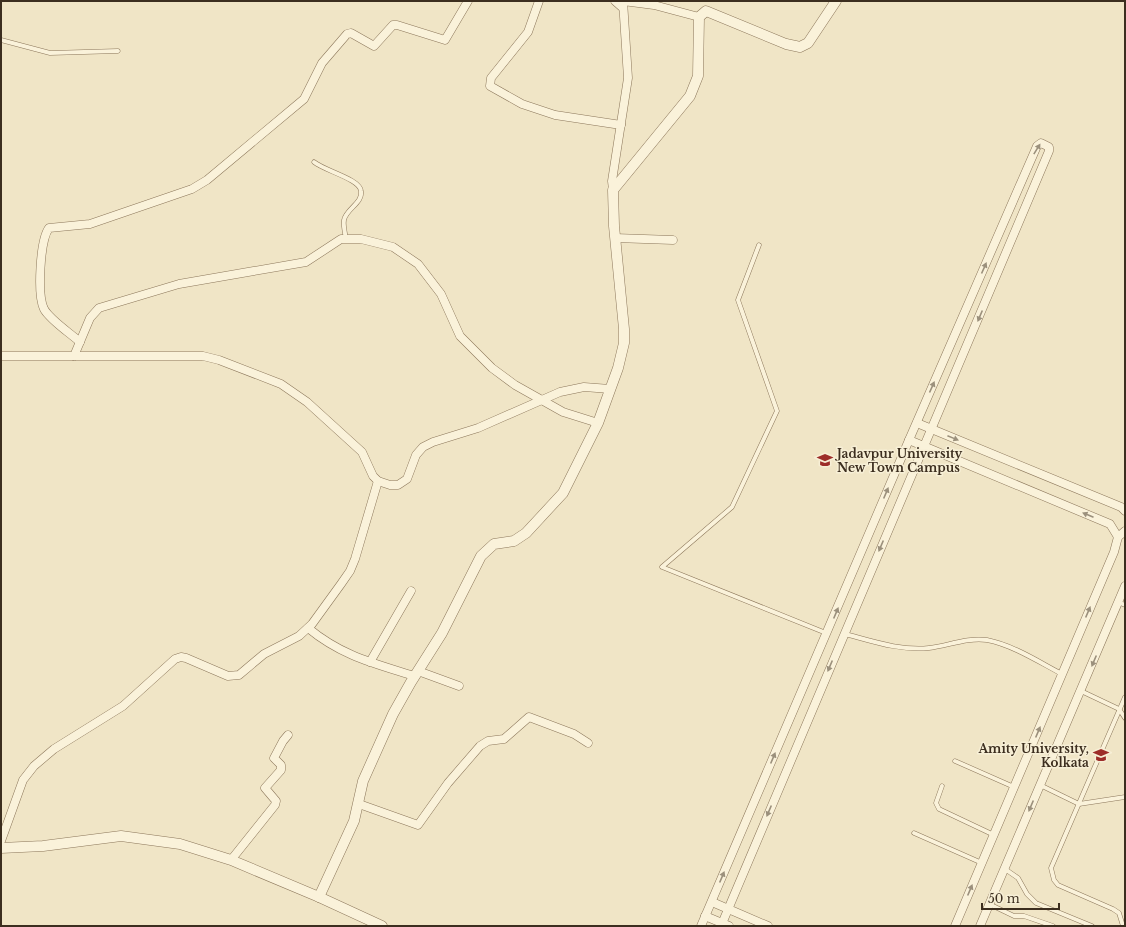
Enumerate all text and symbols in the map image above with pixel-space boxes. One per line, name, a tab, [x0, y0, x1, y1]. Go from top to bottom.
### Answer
one-way arrow	[1034, 143, 1041, 155]
one-way arrow	[982, 261, 988, 273]
one-way arrow	[976, 311, 982, 323]
one-way arrow	[930, 380, 936, 392]
one-way arrow	[947, 435, 959, 441]
place label: Jadavpur University New Town Campus	[834, 446, 963, 475]
school or university icon: Jadavpur University New Town Campus	[816, 451, 834, 469]
one-way arrow	[883, 487, 890, 499]
one-way arrow	[1083, 512, 1094, 518]
one-way arrow	[878, 540, 885, 552]
one-way arrow	[833, 606, 839, 618]
one-way arrow	[1086, 606, 1092, 618]
one-way arrow	[1090, 655, 1096, 667]
one-way arrow	[827, 660, 833, 672]
one-way arrow	[1035, 725, 1041, 737]
place label: Amity University, Kolkata	[977, 741, 1089, 770]
school or university icon: Amity University, Kolkata	[1092, 746, 1110, 764]
one-way arrow	[771, 751, 777, 763]
one-way arrow	[1028, 800, 1035, 812]
one-way arrow	[765, 806, 771, 818]
one-way arrow	[720, 871, 726, 883]
one-way arrow	[967, 885, 973, 896]
scale bar	[982, 885, 1059, 911]
text: 50 m	[988, 891, 1020, 906]

